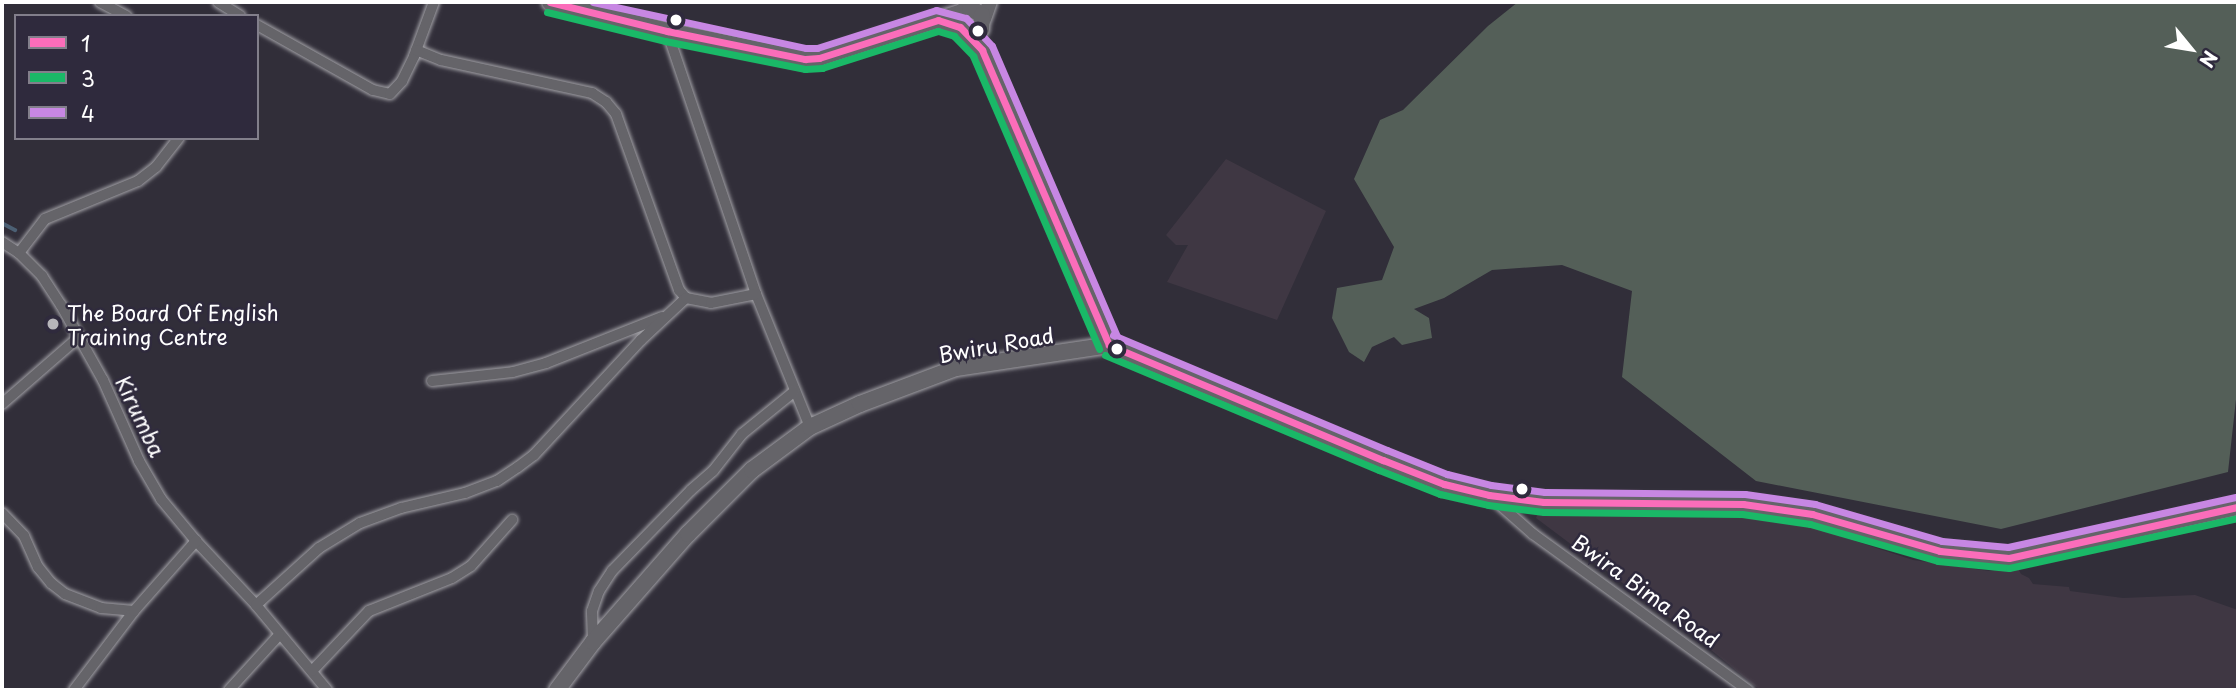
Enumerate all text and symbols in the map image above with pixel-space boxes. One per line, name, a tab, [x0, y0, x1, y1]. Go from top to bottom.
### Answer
unlabelled marker	[669, 13, 683, 27]
legend	[14, 14, 259, 140]
north arrow	[2156, 14, 2226, 84]
unlabelled marker	[971, 24, 985, 38]
text: 1	[81, 27, 90, 59]
text: N	[2193, 46, 2225, 73]
text: 3	[81, 62, 95, 94]
text: 4	[81, 97, 95, 129]
place label: The Board Of English Training Centre	[67, 299, 283, 349]
marker: The Board Of English Training Centre	[45, 316, 61, 332]
street label: Bwiru Road	[936, 321, 1056, 367]
unlabelled marker	[1110, 342, 1124, 356]
street label: Kirumba	[111, 372, 171, 460]
unlabelled marker	[1515, 482, 1529, 496]
street label: Bwira Bima Road	[1567, 528, 1725, 652]

